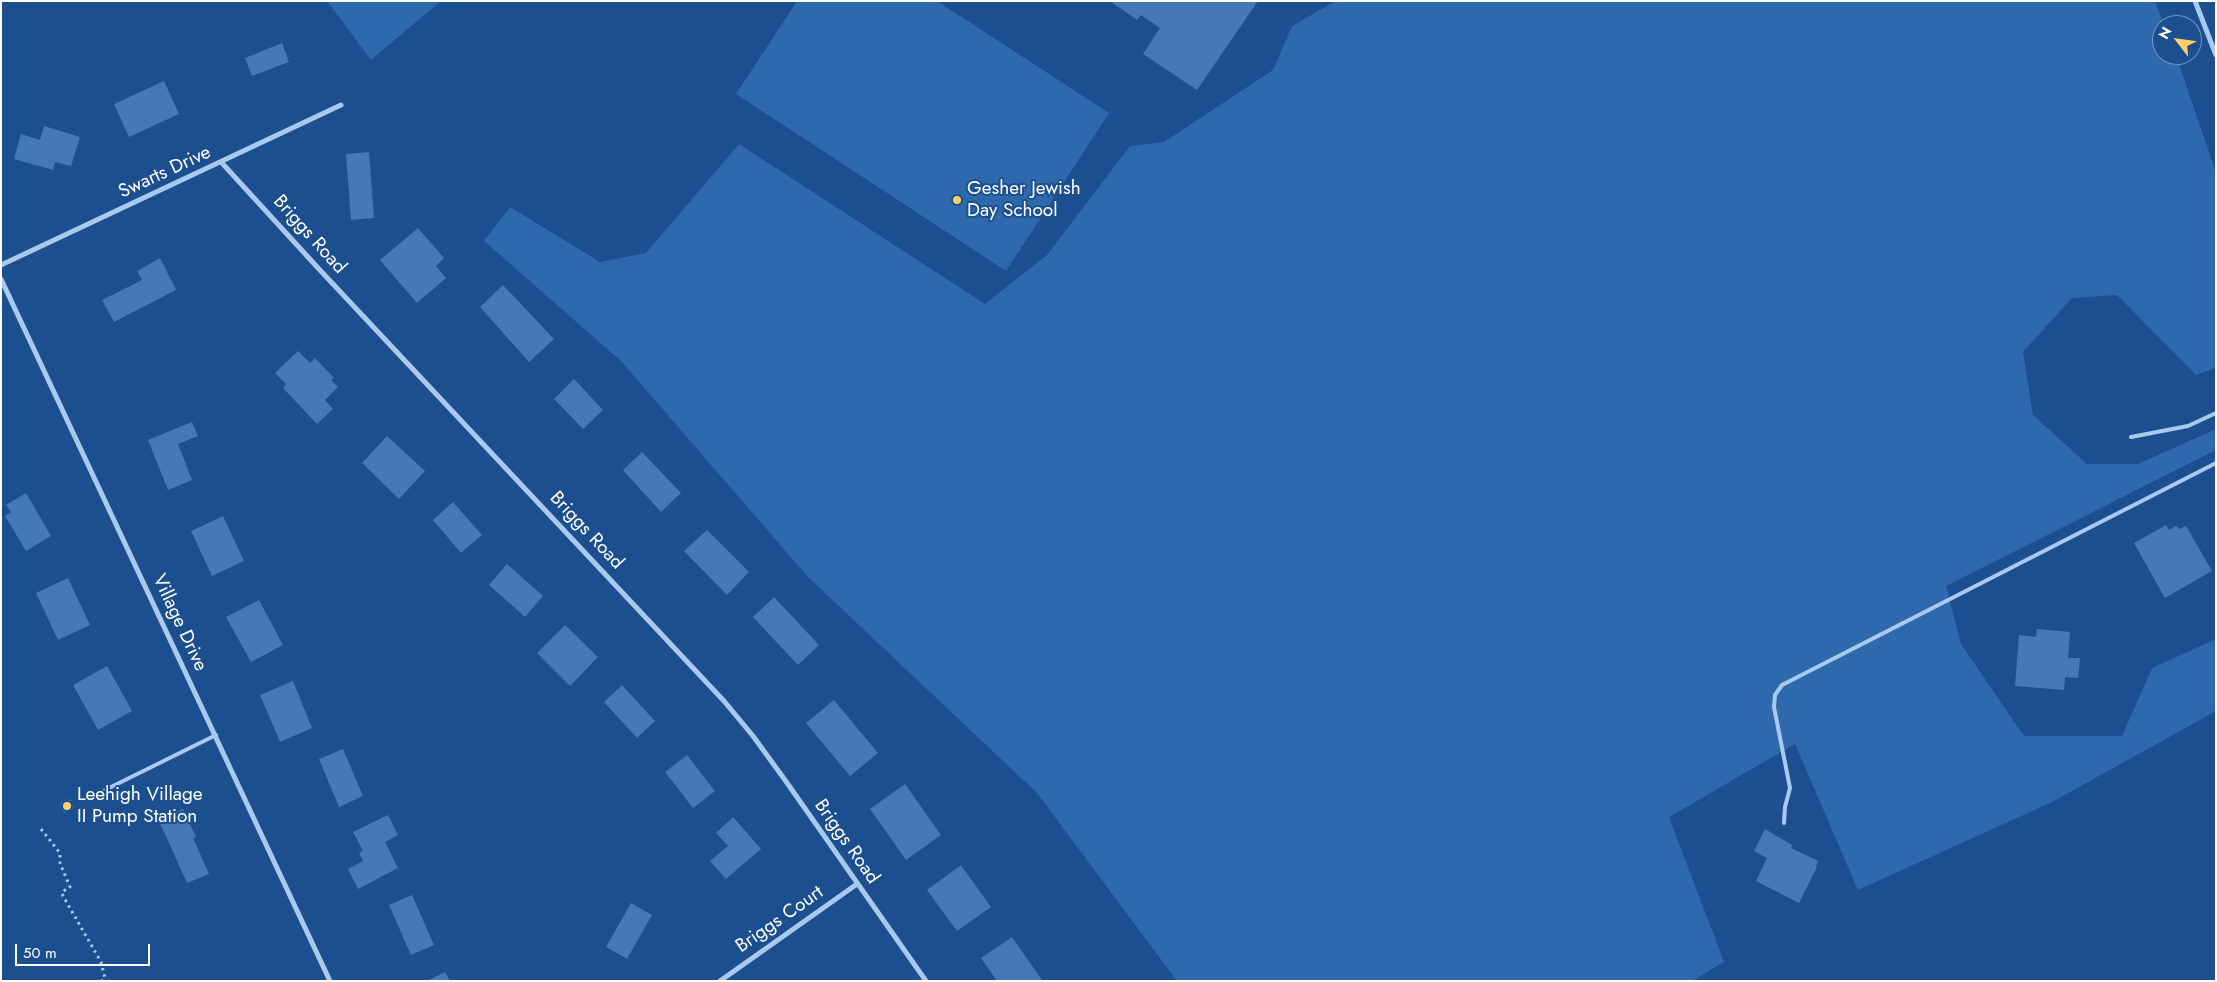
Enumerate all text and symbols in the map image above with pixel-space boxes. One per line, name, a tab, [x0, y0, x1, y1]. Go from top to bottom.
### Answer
north arrow	[2152, 15, 2202, 65]
text: N	[2153, 23, 2176, 43]
street label: Swarts Drive	[115, 142, 215, 204]
place label: Gesher Jewish Day School	[967, 178, 1081, 222]
street label: Briggs Road	[268, 191, 350, 279]
marker: Gesher Jewish Day School	[951, 194, 963, 206]
street label: Briggs Road	[544, 487, 628, 575]
street label: Village Drive	[147, 571, 211, 675]
place label: Leehigh Village II Pump Station	[77, 784, 203, 828]
street label: Briggs Road	[809, 795, 883, 889]
marker: Leehigh Village II Pump Station	[61, 800, 73, 812]
street label: Briggs Court	[732, 882, 828, 958]
scale bar	[18, 934, 152, 966]
text: 50 m	[23, 942, 57, 964]

